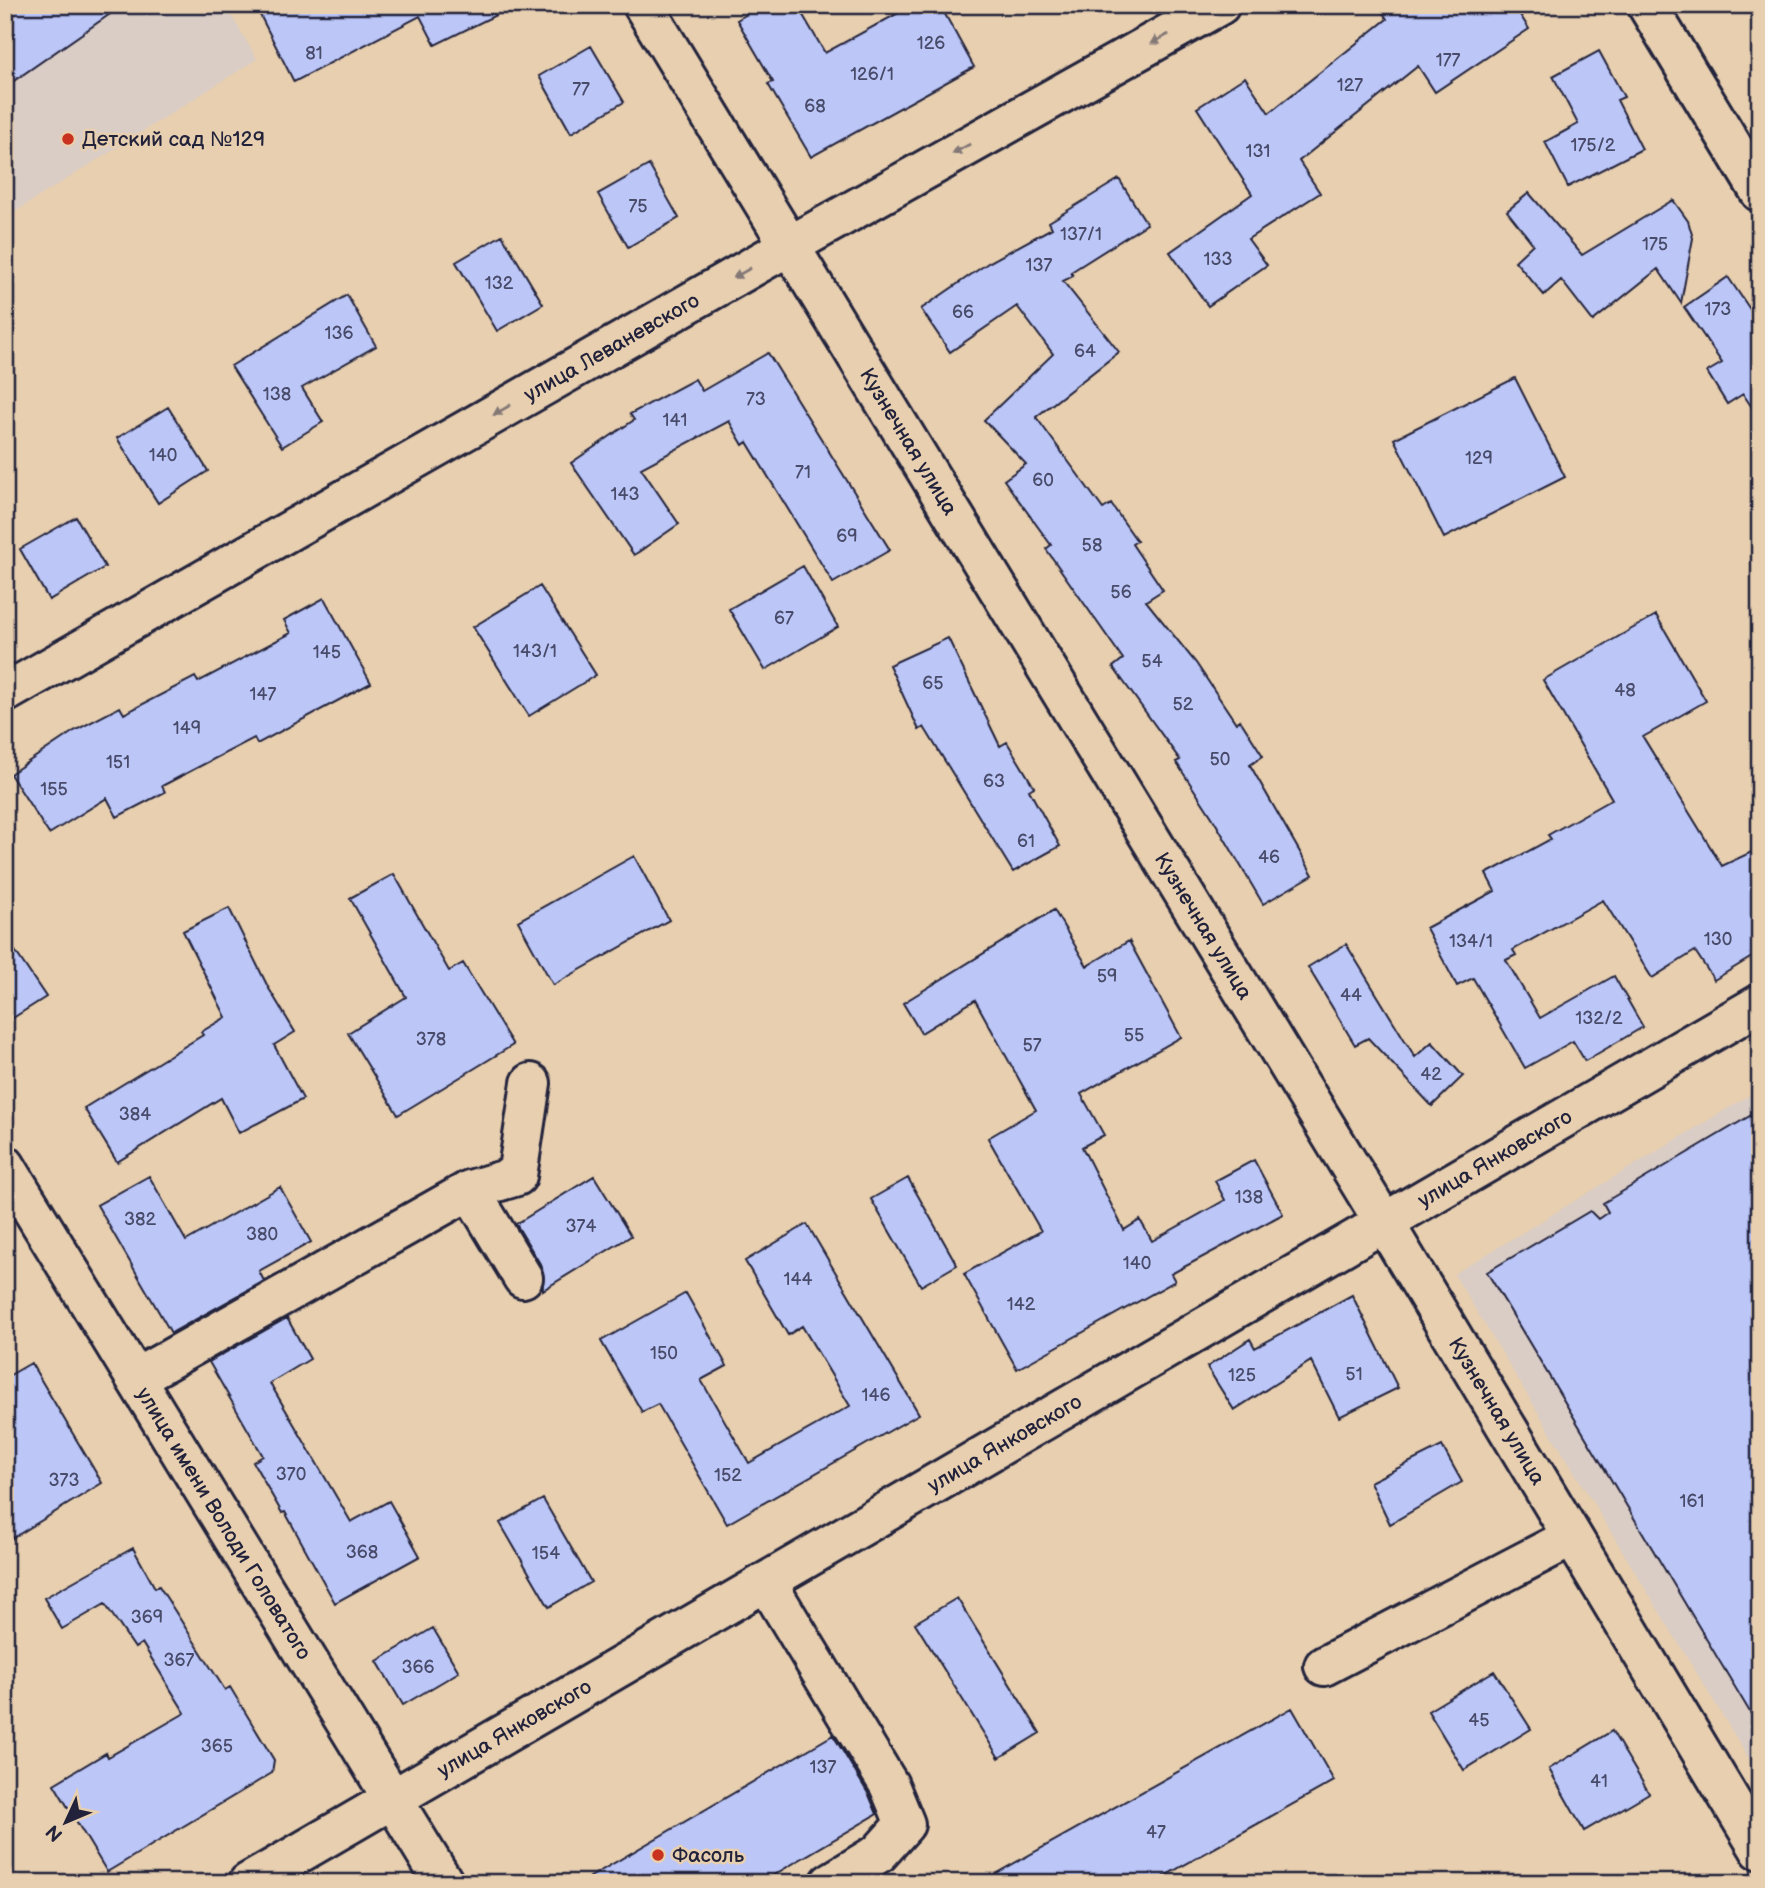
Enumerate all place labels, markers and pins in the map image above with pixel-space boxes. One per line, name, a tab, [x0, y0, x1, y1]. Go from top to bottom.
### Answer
place label: Детский сад №129	[82, 127, 265, 152]
marker: Детский сад №129	[60, 131, 76, 147]
place label: Фасоль	[672, 1843, 745, 1868]
marker: Фасоль	[650, 1847, 666, 1863]

